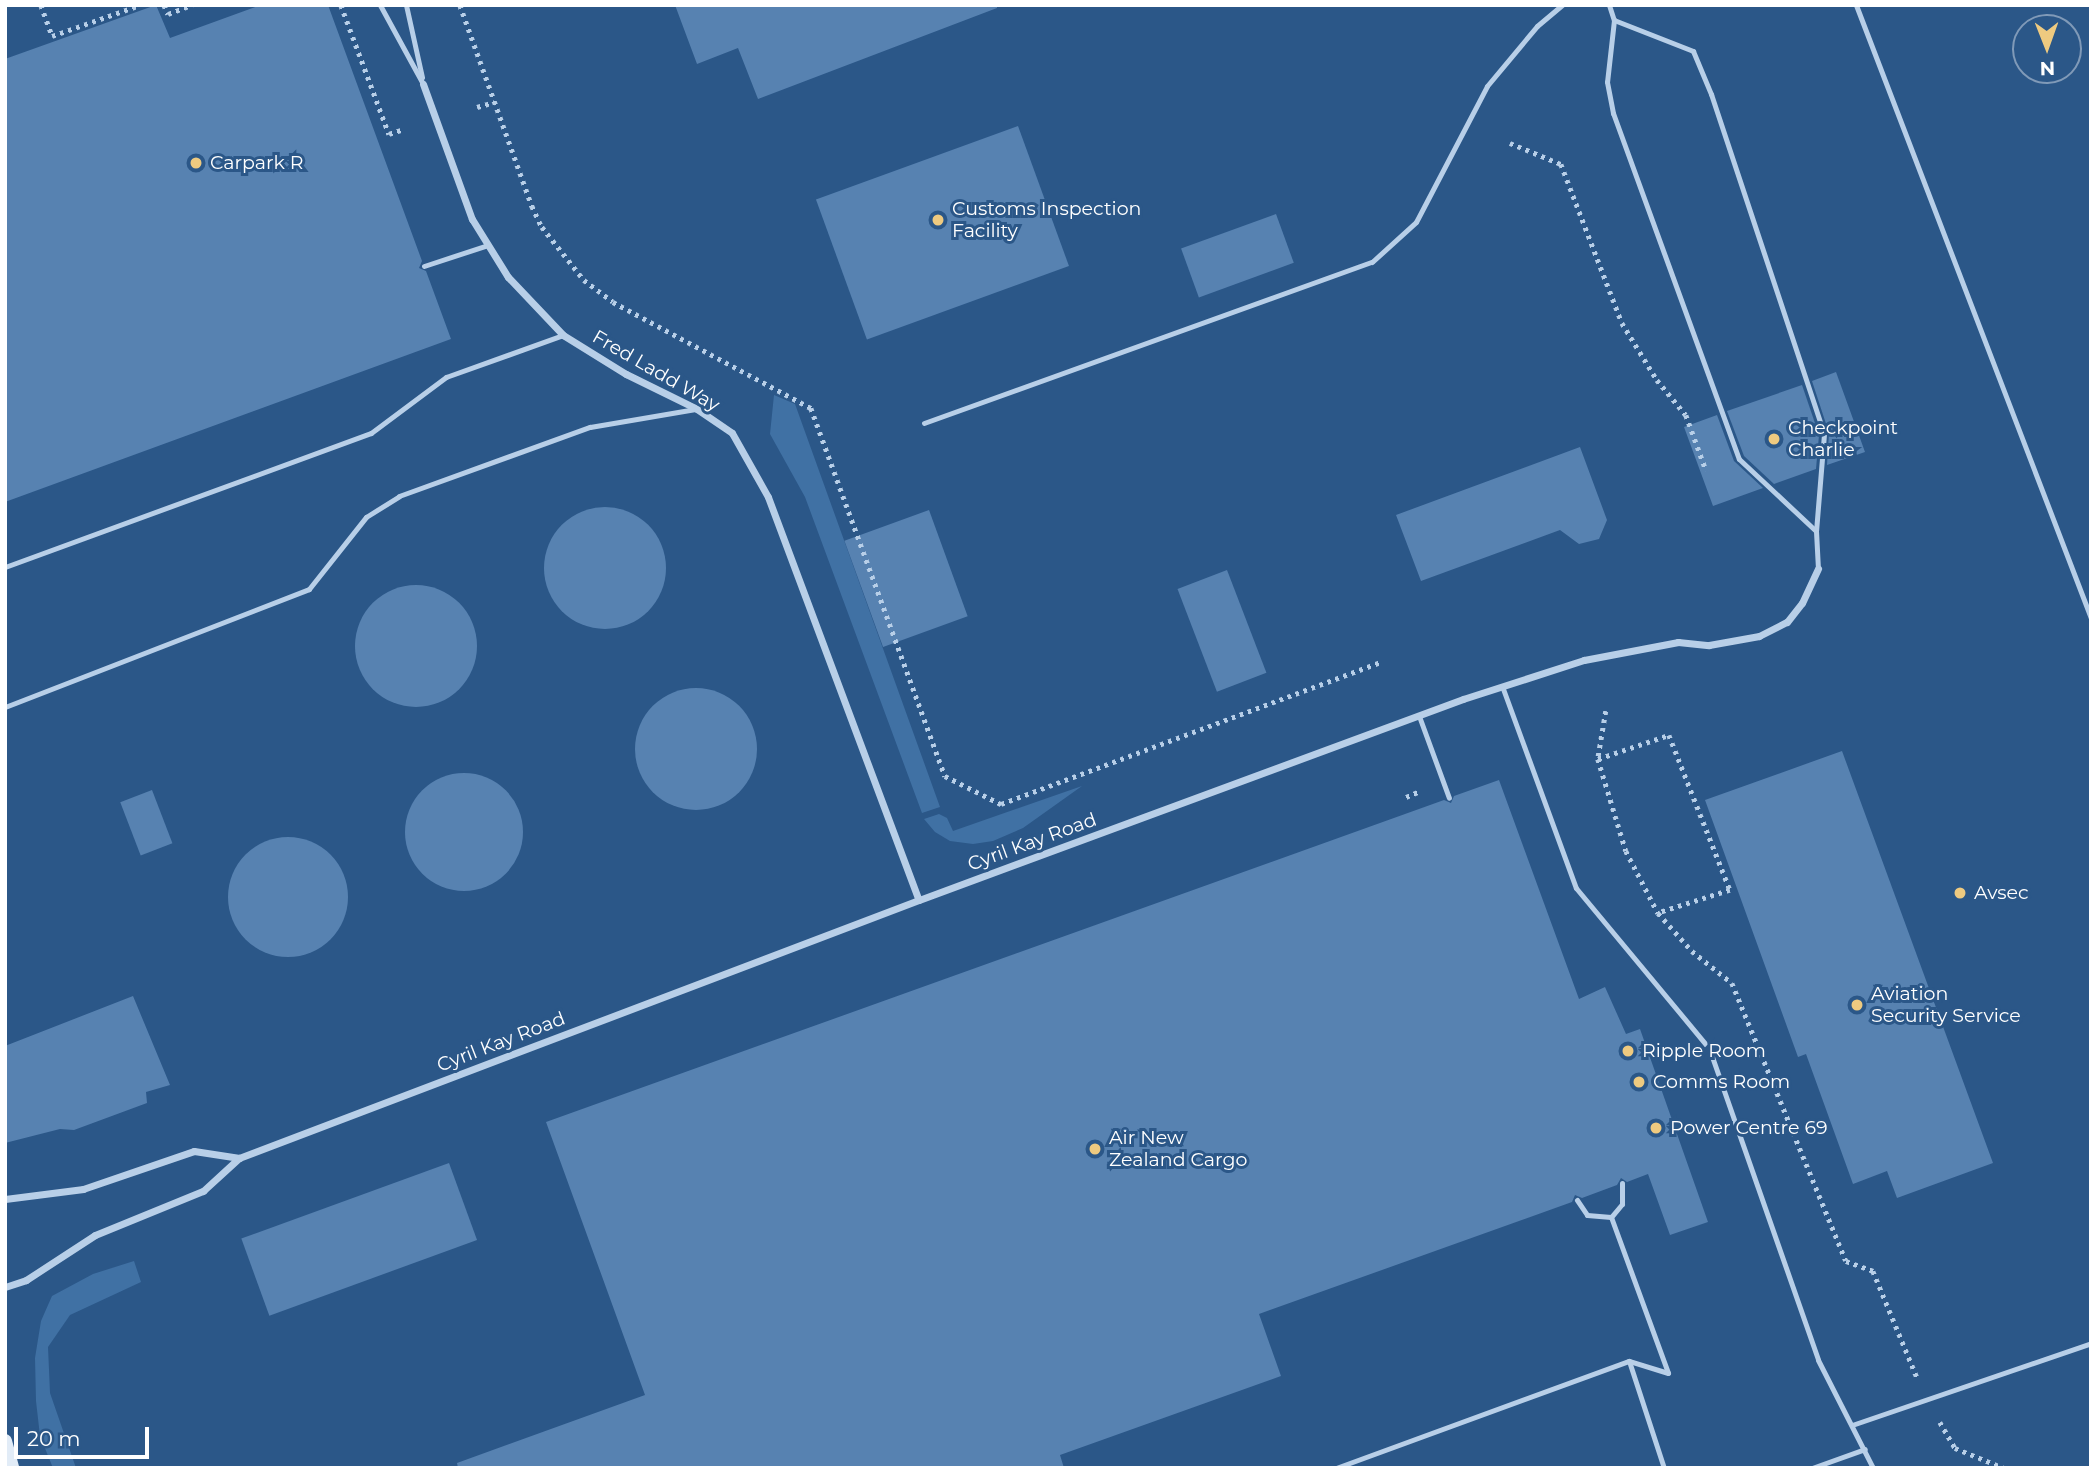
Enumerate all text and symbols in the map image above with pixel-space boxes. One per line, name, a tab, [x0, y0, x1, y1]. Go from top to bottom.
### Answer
north arrow	[2012, 14, 2082, 84]
text: N	[2039, 57, 2055, 80]
place label: Carpark R	[210, 152, 304, 174]
marker: Carpark R	[188, 155, 204, 171]
place label: Customs Inspection Facility	[952, 198, 1141, 242]
marker: Customs Inspection Facility	[930, 212, 946, 228]
street label: Fred Ladd Way	[588, 325, 724, 417]
place label: Checkpoint Charlie	[1788, 417, 1898, 461]
marker: Checkpoint Charlie	[1766, 431, 1782, 447]
street label: Cyril Kay Road	[964, 808, 1100, 876]
place label: Avsec	[1974, 882, 2029, 904]
marker: Avsec	[1952, 885, 1968, 901]
place label: Aviation Security Service	[1871, 983, 2021, 1027]
marker: Aviation Security Service	[1849, 997, 1865, 1013]
street label: Cyril Kay Road	[434, 1007, 568, 1077]
place label: Ripple Room	[1642, 1040, 1766, 1062]
marker: Ripple Room	[1620, 1043, 1636, 1059]
place label: Comms Room	[1653, 1071, 1790, 1093]
marker: Comms Room	[1631, 1074, 1647, 1090]
place label: Power Centre 69	[1670, 1117, 1828, 1139]
marker: Power Centre 69	[1648, 1120, 1664, 1136]
place label: Air New Zealand Cargo	[1109, 1127, 1247, 1171]
marker: Air New Zealand Cargo	[1087, 1141, 1103, 1157]
scale bar	[18, 1414, 152, 1458]
text: 20 m	[27, 1426, 81, 1451]

